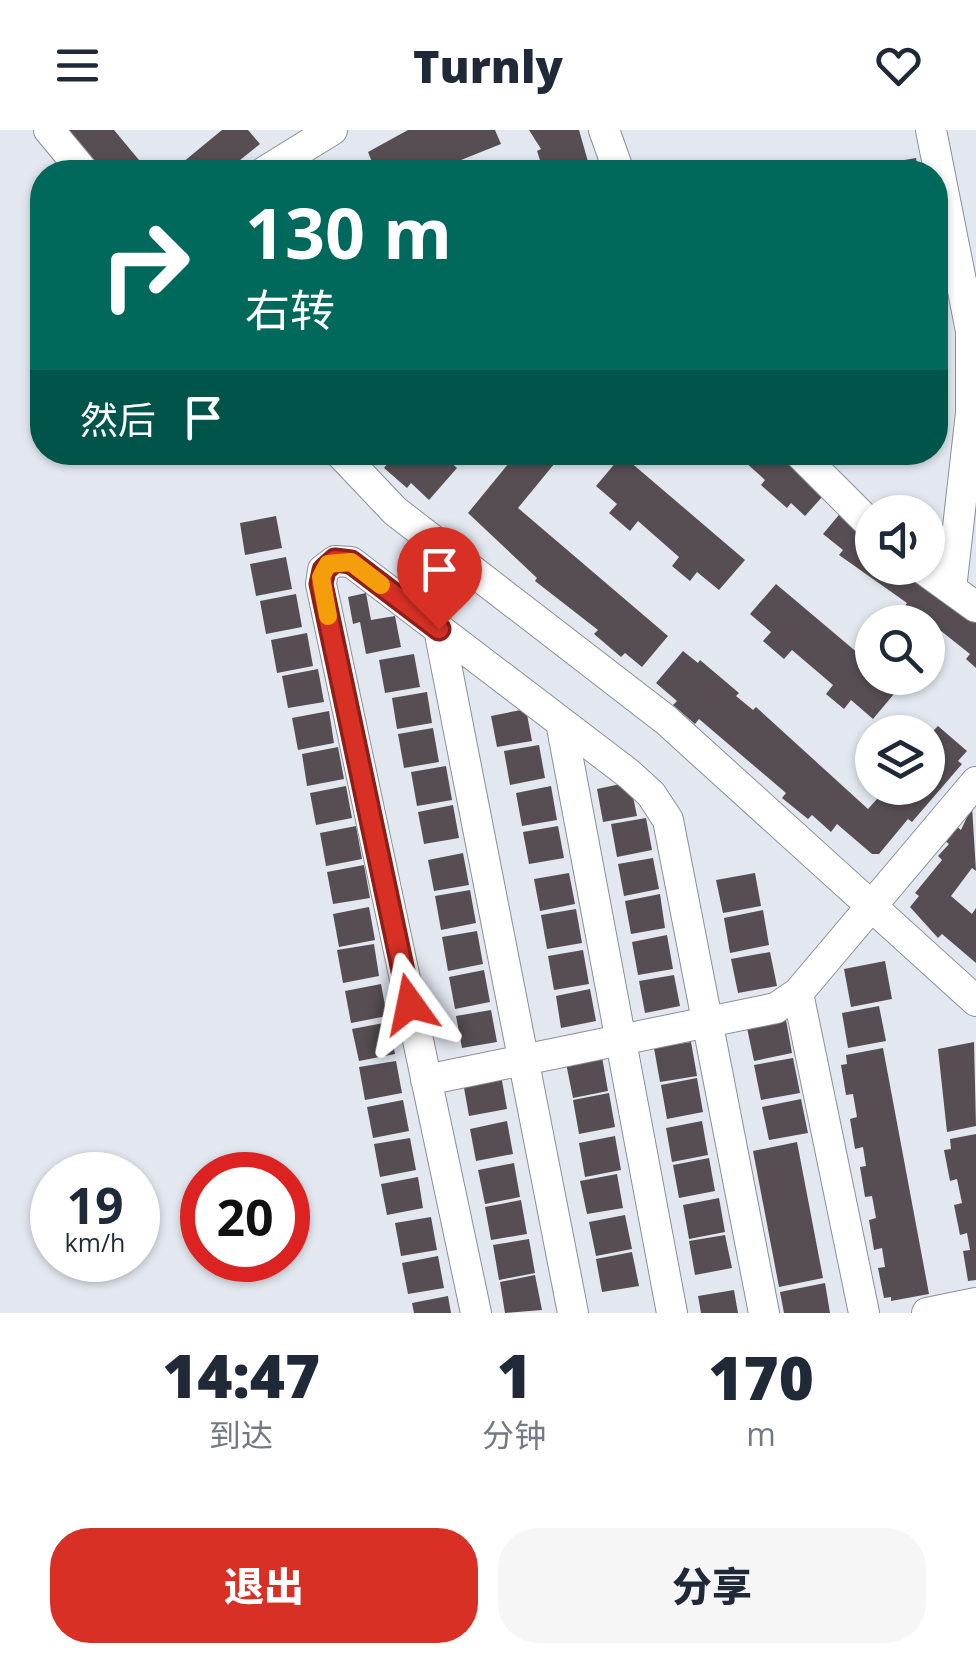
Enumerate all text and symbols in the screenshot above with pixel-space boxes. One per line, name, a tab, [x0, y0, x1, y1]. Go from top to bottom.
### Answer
text: Turnly	[413, 35, 563, 96]
icon: menu	[50, 38, 105, 93]
icon: heart	[871, 38, 926, 93]
text: 130 m	[245, 184, 452, 280]
icon: right	[80, 200, 210, 330]
text: 右转	[245, 279, 335, 340]
icon: arrive	[176, 390, 231, 445]
text: 然后	[80, 393, 156, 445]
map controls	[855, 495, 945, 805]
button: sound	[855, 495, 945, 585]
pin	[397, 527, 482, 630]
icon: arrive	[412, 542, 467, 597]
button: search	[855, 605, 945, 695]
button: layers	[855, 715, 945, 805]
position arrow	[358, 952, 462, 1056]
speed limit sign: 20	[180, 1152, 310, 1282]
text: 19	[66, 1171, 124, 1239]
text: km/h	[65, 1225, 125, 1259]
text: 14:47	[162, 1334, 320, 1416]
text: 1	[497, 1334, 532, 1416]
text: 170	[708, 1336, 814, 1418]
text: m	[746, 1412, 776, 1455]
text: 到达	[209, 1413, 273, 1456]
text: 分钟	[482, 1413, 546, 1456]
button: 退出	[50, 1528, 478, 1643]
button: 分享	[498, 1528, 926, 1643]

